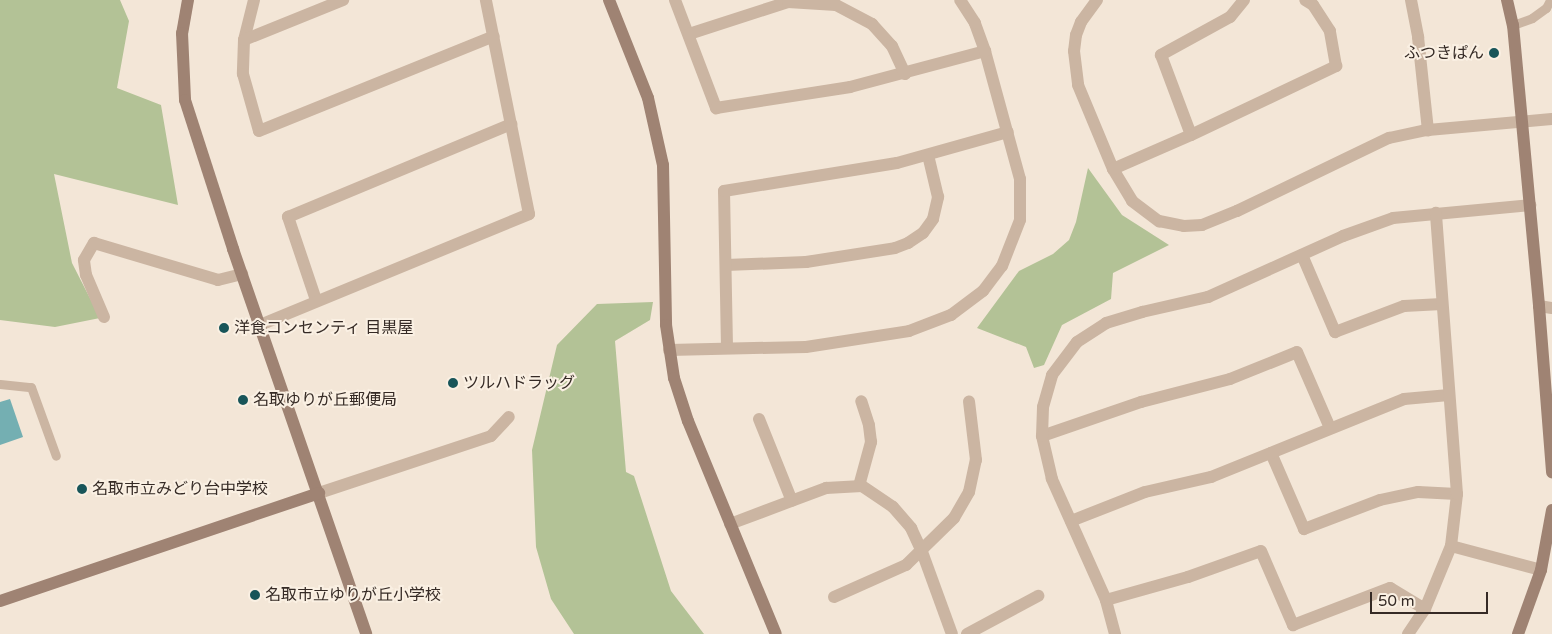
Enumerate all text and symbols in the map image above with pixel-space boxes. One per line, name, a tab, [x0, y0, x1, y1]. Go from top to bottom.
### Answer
place label: ふつきぱん	[1404, 43, 1484, 63]
marker: ふつきぱん	[1488, 47, 1500, 59]
place label: 洋食コンセンティ 目黒屋	[234, 318, 414, 338]
marker: 洋食コンセンティ 目黒屋	[218, 322, 230, 334]
place label: ツルハドラッグ	[463, 373, 575, 393]
marker: ツルハドラッグ	[447, 377, 459, 389]
place label: 名取ゆりが丘郵便局	[253, 390, 397, 410]
marker: 名取ゆりが丘郵便局	[237, 394, 249, 406]
place label: 名取市立みどり台中学校	[92, 479, 268, 499]
marker: 名取市立みどり台中学校	[76, 483, 88, 495]
scale bar	[1372, 582, 1490, 614]
place label: 名取市立ゆりが丘小学校	[265, 585, 441, 605]
marker: 名取市立ゆりが丘小学校	[249, 589, 261, 601]
text: 50 m	[1378, 592, 1415, 610]

